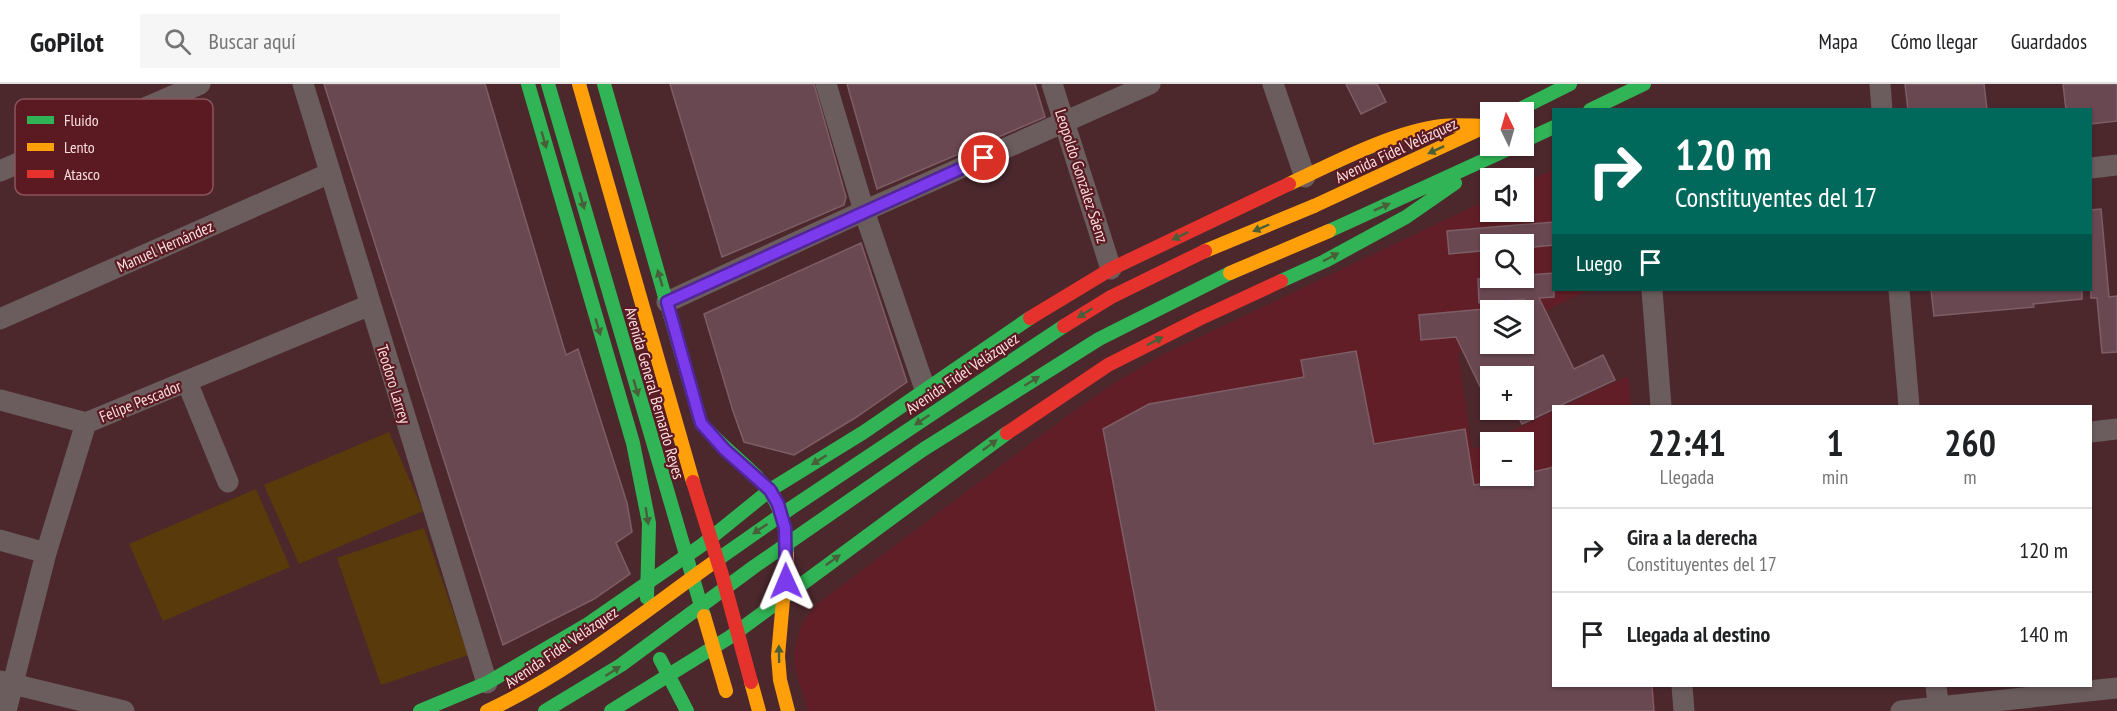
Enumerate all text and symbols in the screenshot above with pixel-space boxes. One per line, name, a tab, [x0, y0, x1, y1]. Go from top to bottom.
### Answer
search box	[140, 14, 560, 68]
text: GoPilot	[30, 23, 104, 60]
icon: search	[161, 25, 194, 58]
text: Buscar aquí	[209, 27, 296, 55]
text: Mapa	[1819, 28, 1858, 55]
text: Cómo llegar	[1891, 28, 1978, 55]
text: Guardados	[2011, 28, 2087, 55]
legend	[15, 99, 213, 195]
north arrow	[1480, 102, 1534, 156]
map controls	[1480, 102, 1534, 486]
street label: Leopoldo González Sáenz	[1051, 106, 1113, 246]
text: Fluido	[64, 110, 99, 130]
street label: Avenida Fidel Velázquez	[1332, 113, 1460, 187]
text: 120 m	[1675, 127, 1772, 182]
one-way arrow	[540, 131, 549, 149]
pin	[958, 132, 1009, 183]
icon: right	[1576, 132, 1654, 210]
text: Lento	[64, 137, 95, 157]
icon: arrive	[967, 141, 1000, 174]
one-way arrow	[1426, 145, 1444, 155]
text: Atasco	[64, 164, 100, 184]
button: sound	[1480, 168, 1534, 222]
text: Constituyentes del 17	[1675, 180, 1877, 214]
one-way arrow	[578, 192, 587, 210]
one-way arrow	[1373, 202, 1390, 211]
street label: Manuel Hernández	[114, 216, 217, 276]
one-way arrow	[1251, 223, 1269, 233]
one-way arrow	[1172, 231, 1189, 240]
button: search	[1480, 234, 1534, 288]
icon: arrive	[1634, 246, 1667, 279]
text: Luego	[1576, 249, 1622, 277]
one-way arrow	[1322, 253, 1339, 262]
one-way arrow	[654, 269, 664, 287]
button: layers	[1480, 300, 1534, 354]
street label: Avenida General Bernardo Reyes	[621, 305, 689, 481]
one-way arrow	[1077, 308, 1093, 319]
one-way arrow	[594, 319, 603, 337]
street label: Avenida Fidel Velázquez	[901, 328, 1023, 418]
one-way arrow	[1146, 337, 1163, 346]
street label: Teodoro Larrey	[373, 342, 415, 426]
button: +	[1480, 366, 1534, 420]
street label: Felipe Pescador	[96, 375, 184, 426]
one-way arrow	[1024, 375, 1040, 386]
one-way arrow	[632, 379, 641, 397]
one-way arrow	[914, 414, 930, 425]
text: 22:41	[1648, 419, 1726, 466]
text: 1	[1826, 419, 1844, 466]
text: 260	[1944, 419, 1996, 466]
button: −	[1480, 432, 1534, 486]
one-way arrow	[982, 439, 998, 451]
one-way arrow	[811, 454, 827, 465]
text: Llegada	[1660, 464, 1714, 490]
text: min	[1822, 464, 1848, 490]
text: m	[1964, 464, 1977, 490]
one-way arrow	[643, 507, 652, 526]
one-way arrow	[753, 523, 769, 535]
text: Gira a la derecha	[1627, 523, 1757, 551]
icon: right	[1576, 534, 1609, 567]
text: 120 m	[2019, 536, 2068, 564]
position arrow	[754, 549, 818, 613]
text: Constituyentes del 17	[1627, 551, 1777, 577]
one-way arrow	[824, 554, 840, 566]
street label: Avenida Fidel Velázquez	[500, 602, 622, 692]
icon: arrive	[1576, 618, 1609, 651]
text: Llegada al destino	[1627, 620, 1770, 648]
text: 140 m	[2019, 620, 2068, 648]
one-way arrow	[774, 644, 783, 663]
one-way arrow	[605, 665, 621, 676]

